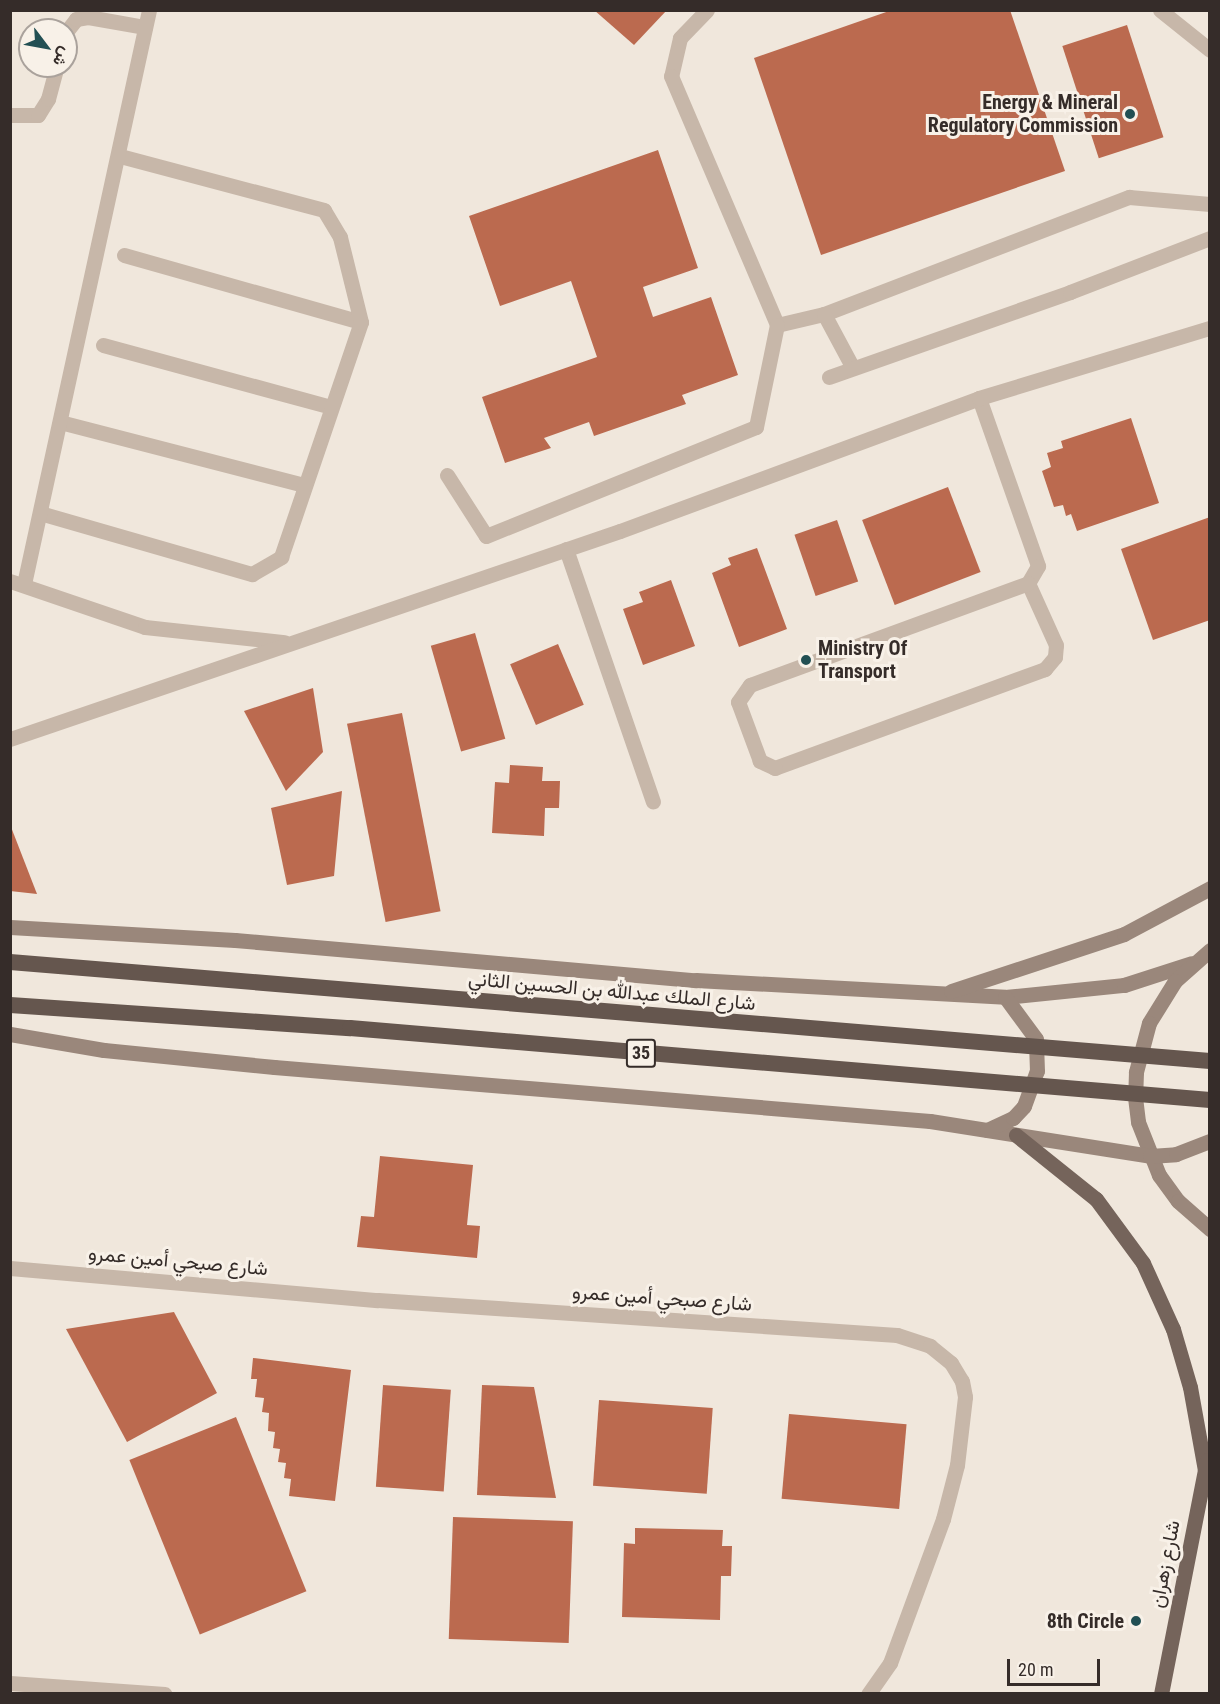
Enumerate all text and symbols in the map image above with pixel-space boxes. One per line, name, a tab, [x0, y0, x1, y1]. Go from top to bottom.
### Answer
north arrow	[18, 18, 78, 78]
text: ش	[49, 44, 75, 70]
place label: Energy & Mineral Regulatory Commission	[928, 90, 1118, 137]
marker: Energy & Mineral Regulatory Commission	[1123, 107, 1137, 121]
place label: Ministry Of Transport	[818, 636, 907, 683]
marker: Ministry Of Transport	[799, 653, 813, 667]
street label: شارع الملك عبدالله بن الحسين الثاني	[467, 966, 757, 1016]
road number: 35	[624, 1038, 658, 1068]
street label: شارع صبحي أمين عمرو	[87, 1241, 269, 1281]
street label: شارع صبحي أمين عمرو	[571, 1280, 753, 1316]
street label: شارع زهران	[1145, 1518, 1185, 1610]
place label: 8th Circle	[1047, 1609, 1124, 1633]
marker: 8th Circle	[1129, 1614, 1143, 1628]
scale bar	[1010, 1647, 1103, 1685]
text: 20 m	[1018, 1659, 1053, 1680]

